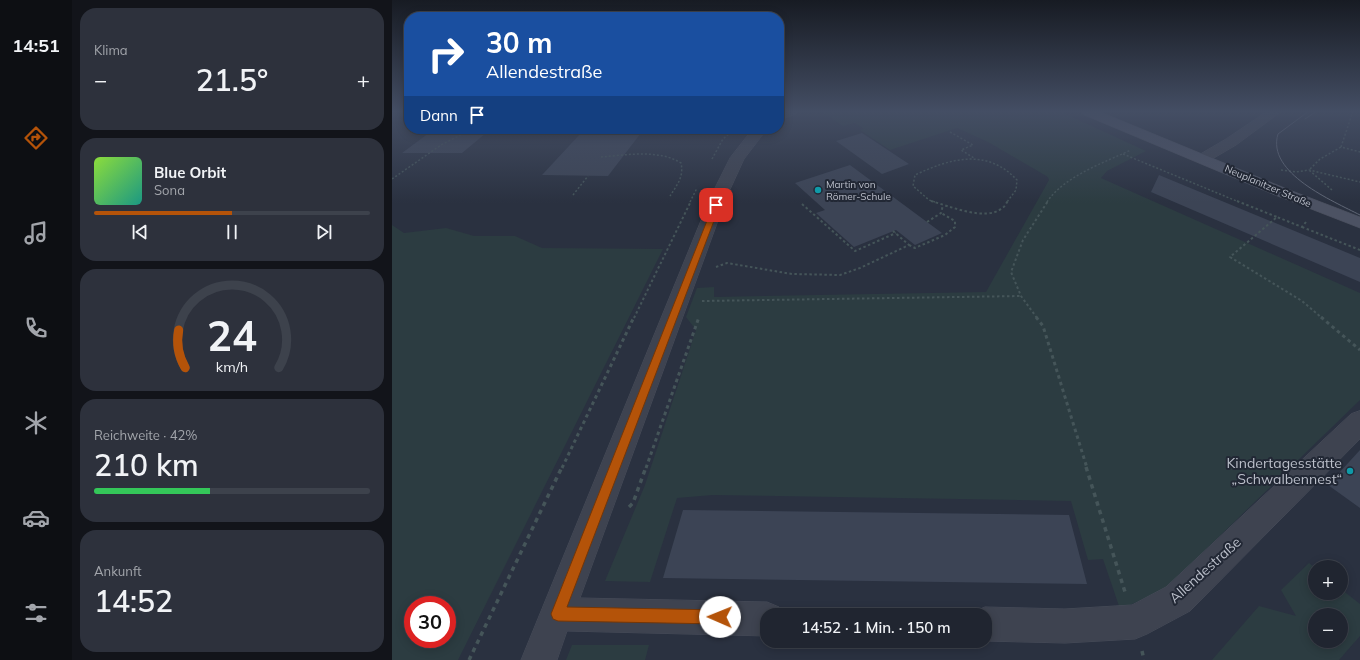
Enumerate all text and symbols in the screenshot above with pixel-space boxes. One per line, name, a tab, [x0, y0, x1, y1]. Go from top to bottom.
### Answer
text: 30 m	[486, 25, 552, 60]
icon: right	[420, 28, 472, 80]
text: 14:51	[12, 34, 60, 57]
text: Klima	[94, 42, 128, 58]
text: Allendestraße	[486, 60, 602, 83]
text: 21.5°	[196, 61, 268, 99]
text: −	[94, 66, 107, 94]
text: +	[357, 66, 370, 94]
icon: arrive	[466, 104, 488, 126]
text: Dann	[420, 106, 458, 125]
icon: directions	[22, 124, 50, 152]
street label: Neuplanitzer Straße	[1223, 162, 1313, 210]
text: Blue Orbit	[154, 163, 226, 182]
place label: Martin von Römer-Schule	[826, 178, 891, 203]
text: Sona	[154, 182, 185, 198]
marker: Martin von Römer-Schule	[813, 185, 823, 195]
pin	[699, 188, 733, 222]
icon: arrive	[705, 194, 727, 216]
icon: music	[22, 219, 50, 247]
icon: previous	[129, 221, 151, 243]
icon: pause	[221, 221, 243, 243]
icon: next	[313, 221, 335, 243]
text: 24	[207, 309, 257, 361]
icon: phone	[22, 314, 50, 342]
text: km/h	[216, 358, 248, 376]
icon: climate	[22, 409, 50, 437]
text: Reichweite · 42%	[94, 427, 198, 443]
text: 210 km	[94, 446, 199, 484]
place label: Kindertagesstätte „Schwalbennest“	[1226, 454, 1342, 488]
marker: Kindertagesstätte „Schwalbennest“	[1345, 466, 1355, 476]
icon: car	[22, 504, 50, 532]
street label: Allendestraße	[1165, 533, 1245, 607]
map controls	[1308, 560, 1348, 648]
button: +	[1308, 560, 1348, 600]
text: Ankunft	[94, 563, 142, 579]
text: 14:52	[94, 582, 173, 620]
speed limit sign: 30	[404, 596, 456, 648]
position arrow	[699, 596, 741, 638]
icon: filters	[22, 599, 50, 627]
button: −	[1308, 608, 1348, 648]
text: 14:52 · 1 Min. · 150 m	[801, 618, 951, 637]

